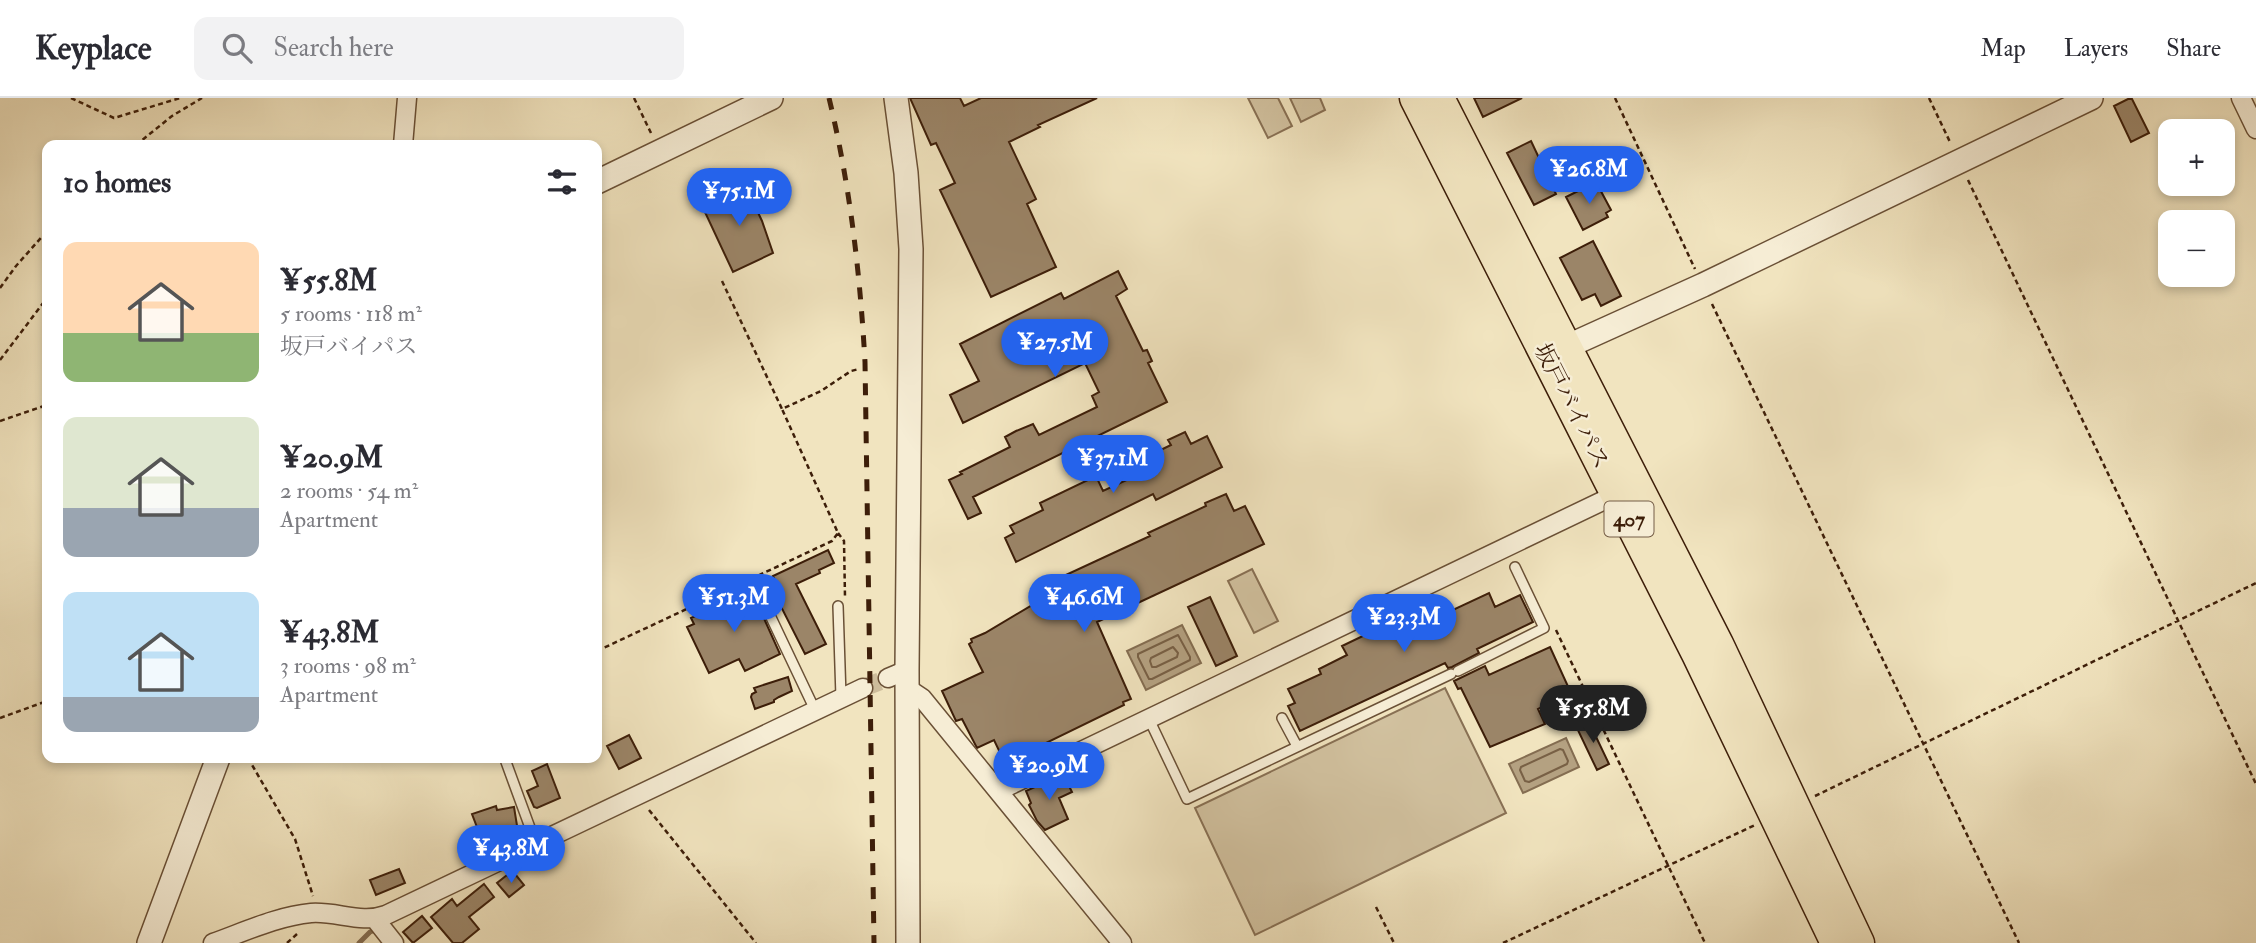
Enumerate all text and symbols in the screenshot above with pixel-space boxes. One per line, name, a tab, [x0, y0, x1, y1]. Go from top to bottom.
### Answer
search box	[194, 17, 684, 80]
text: Keyplace	[35, 28, 152, 69]
icon: search	[218, 29, 256, 67]
text: Search here	[274, 32, 394, 64]
text: Map	[1981, 33, 2026, 64]
text: Layers	[2064, 33, 2128, 64]
text: Share	[2166, 33, 2221, 64]
map controls	[2158, 119, 2235, 287]
button: +	[2158, 119, 2235, 196]
pin: ¥26.8M	[1532, 146, 1646, 206]
text: ¥26.8M	[1550, 154, 1628, 183]
icon: filters	[543, 163, 581, 201]
text: 10 homes	[63, 164, 171, 201]
pin: ¥75.1M	[682, 169, 796, 228]
text: ¥75.1M	[703, 176, 775, 205]
button: −	[2158, 210, 2235, 287]
text: ¥55.8M	[280, 262, 377, 299]
icon: home	[119, 270, 203, 354]
text: 5 rooms · 118 m²	[280, 299, 422, 328]
pin: ¥27.5M	[998, 320, 1112, 379]
text: ¥27.5M	[1017, 327, 1093, 356]
text: 坂戸バイパス	[280, 332, 418, 361]
street label: 坂戸バイパス	[1528, 338, 1616, 474]
pin: ¥37.1M	[1056, 436, 1170, 495]
text: ¥20.9M	[280, 439, 383, 476]
text: ¥37.1M	[1077, 443, 1149, 472]
icon: home	[119, 445, 203, 529]
text: 2 rooms · 54 m²	[280, 476, 418, 505]
road number: 407	[1604, 502, 1654, 536]
text: Apartment	[280, 505, 378, 534]
pin: ¥51.3M	[677, 574, 791, 634]
pin: ¥46.6M	[1027, 574, 1141, 634]
text: ¥51.3M	[698, 582, 770, 611]
text: ¥46.6M	[1044, 582, 1124, 611]
pin: ¥23.3M	[1347, 594, 1461, 654]
text: ¥23.3M	[1367, 602, 1441, 631]
text: ¥43.8M	[280, 614, 379, 651]
icon: home	[119, 620, 203, 704]
text: 3 rooms · 98 m²	[280, 651, 416, 680]
text: Apartment	[280, 680, 378, 709]
pin: ¥55.8M	[1536, 686, 1650, 745]
text: ¥55.8M	[1556, 693, 1630, 722]
pin: ¥20.9M	[992, 742, 1106, 802]
text: ¥20.9M	[1009, 750, 1089, 779]
pin: ¥43.8M	[454, 826, 568, 885]
text: ¥43.8M	[473, 833, 549, 862]

